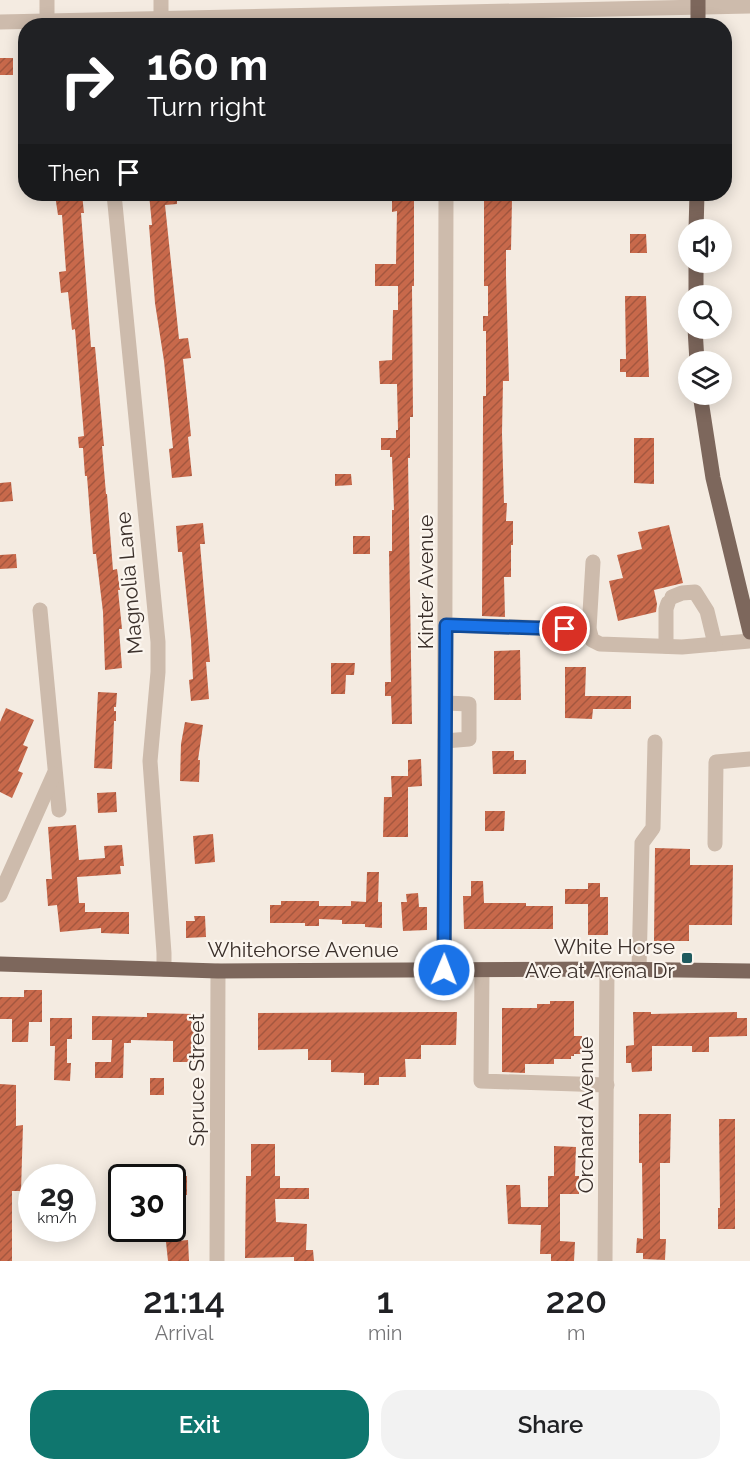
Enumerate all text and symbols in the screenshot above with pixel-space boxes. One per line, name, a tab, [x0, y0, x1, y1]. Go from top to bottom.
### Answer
text: 160 m	[147, 41, 268, 90]
icon: right	[48, 42, 126, 120]
text: Turn right	[147, 91, 266, 122]
icon: arrive	[112, 156, 145, 189]
text: Then	[48, 160, 100, 186]
map controls	[678, 219, 732, 405]
button: sound	[678, 219, 732, 273]
button: search	[678, 285, 732, 339]
button: layers	[678, 351, 732, 405]
street label: Magnolia Lane	[110, 511, 148, 655]
street label: Kinter Avenue	[413, 515, 438, 649]
pin	[539, 603, 590, 654]
icon: arrive	[548, 612, 581, 645]
place label: White Horse Ave at Arena Dr	[525, 934, 676, 983]
street label: Whitehorse Avenue	[208, 937, 398, 962]
position arrow	[412, 938, 476, 1002]
marker: White Horse Ave at Arena Dr	[680, 951, 694, 965]
street label: Spruce Street	[184, 1014, 209, 1146]
street label: Orchard Avenue	[573, 1037, 598, 1193]
speed limit sign: 30	[108, 1164, 186, 1242]
text: 29	[40, 1178, 74, 1213]
text: km/h	[37, 1209, 77, 1227]
text: 21:14	[143, 1279, 225, 1321]
text: 1	[377, 1279, 394, 1321]
text: 220	[545, 1279, 607, 1321]
text: Arrival	[155, 1321, 213, 1345]
text: min	[368, 1321, 402, 1345]
text: m	[567, 1321, 585, 1345]
button: Exit	[30, 1390, 369, 1459]
button: Share	[381, 1390, 720, 1459]

